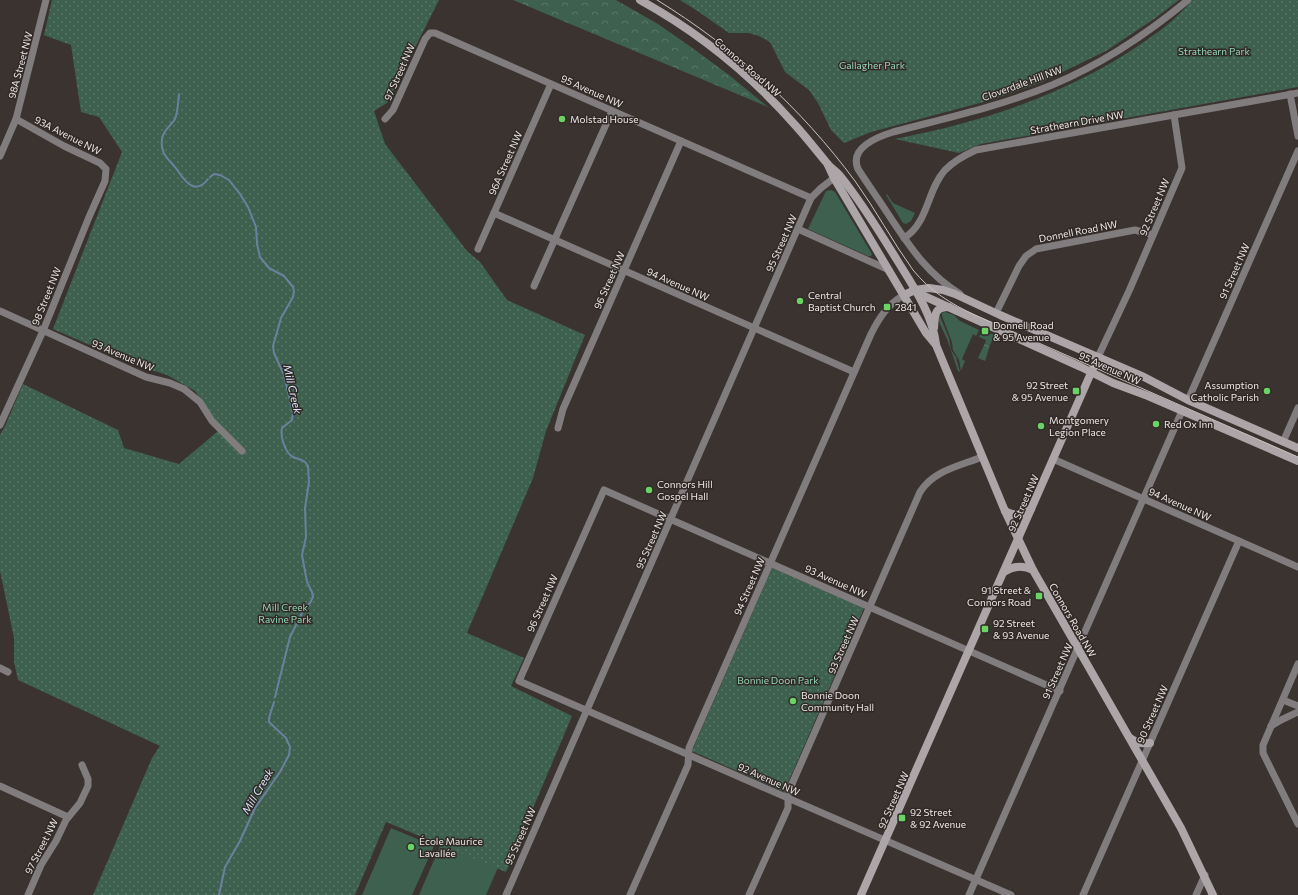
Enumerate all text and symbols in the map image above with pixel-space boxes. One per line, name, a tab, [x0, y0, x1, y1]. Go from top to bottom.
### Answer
street label: 98A Street NW	[5, 30, 35, 100]
street label: Connors Road NW	[713, 35, 783, 99]
street label: 97 Street NW	[381, 42, 417, 102]
park label: Strathearn Park	[1178, 45, 1251, 57]
park label: Gallagher Park	[839, 59, 906, 71]
street label: Cloverdale Hill NW	[980, 63, 1064, 103]
street label: 95 Avenue NW	[559, 72, 625, 110]
street label: Strathearn Drive NW	[1029, 108, 1125, 136]
street label: 93A Avenue NW	[33, 113, 103, 157]
place label: Molstad House	[570, 113, 639, 125]
marker: Molstad House	[557, 114, 567, 124]
street label: 96A Street NW	[486, 129, 524, 197]
street label: 92 Street NW	[1136, 176, 1172, 238]
street label: 95 Street NW	[763, 212, 799, 274]
street label: Donnell Road NW	[1038, 217, 1118, 245]
street label: 91 Street NW	[1216, 241, 1252, 301]
street label: 96 Street NW	[591, 249, 627, 311]
street label: 98 Street NW	[29, 265, 63, 327]
street label: 94 Avenue NW	[645, 265, 711, 303]
place label: Central Baptist Church	[808, 289, 875, 313]
marker: Central Baptist Church	[795, 296, 805, 306]
place label: 2841	[895, 301, 917, 313]
marker: 2841	[882, 302, 892, 312]
place label: Donnell Road & 95 Avenue	[993, 319, 1054, 343]
marker: Donnell Road & 95 Avenue	[980, 326, 990, 336]
street label: 93 Avenue NW	[90, 336, 156, 374]
street label: 95 Avenue NW	[1077, 349, 1143, 387]
water label: Mill Creek	[281, 363, 305, 416]
place label: 92 Street & 95 Avenue	[1012, 379, 1068, 403]
place label: Assumption Catholic Parish	[1191, 379, 1259, 403]
marker: 92 Street & 95 Avenue	[1071, 386, 1081, 396]
marker: Assumption Catholic Parish	[1262, 386, 1272, 396]
place label: Montgomery Legion Place	[1049, 414, 1109, 438]
place label: Red Ox Inn	[1164, 418, 1213, 430]
marker: Red Ox Inn	[1151, 419, 1161, 429]
marker: Montgomery Legion Place	[1036, 421, 1046, 431]
street label: 92 Street NW	[1005, 472, 1041, 534]
place label: Connors Hill Gospel Hall	[657, 478, 713, 502]
marker: Connors Hill Gospel Hall	[644, 485, 654, 495]
street label: 94 Avenue NW	[1147, 485, 1213, 523]
street label: 95 Street NW	[633, 509, 669, 571]
street label: 94 Street NW	[731, 555, 767, 617]
street label: 93 Avenue NW	[803, 562, 869, 600]
street label: 96 Street NW	[524, 572, 560, 634]
street label: Connors Road NW	[1047, 581, 1099, 659]
place label: 91 Street & Connors Road	[967, 584, 1032, 608]
marker: 91 Street & Connors Road	[1034, 591, 1044, 601]
park label: Mill Creek Ravine Park	[258, 601, 312, 625]
street label: 93 Street NW	[825, 614, 861, 676]
place label: 92 Street & 93 Avenue	[993, 617, 1049, 641]
marker: 92 Street & 93 Avenue	[980, 624, 990, 634]
street label: 91 Street NW	[1039, 641, 1075, 701]
park label: Bonnie Doon Park	[737, 674, 819, 686]
street label: 90 Street NW	[1134, 683, 1170, 745]
place label: Bonnie Doon Community Hall	[801, 689, 874, 713]
marker: Bonnie Doon Community Hall	[788, 696, 798, 706]
street label: 92 Avenue NW	[736, 760, 802, 798]
water label: Mill Creek	[238, 765, 276, 816]
street label: 92 Street NW	[875, 769, 911, 831]
street label: 95 Street NW	[502, 805, 538, 867]
place label: 92 Street & 92 Avenue	[910, 806, 966, 830]
marker: 92 Street & 92 Avenue	[897, 813, 907, 823]
street label: 97 Street NW	[22, 816, 60, 876]
place label: École Maurice Lavallée	[419, 835, 483, 859]
marker: École Maurice Lavallée	[406, 842, 416, 852]

